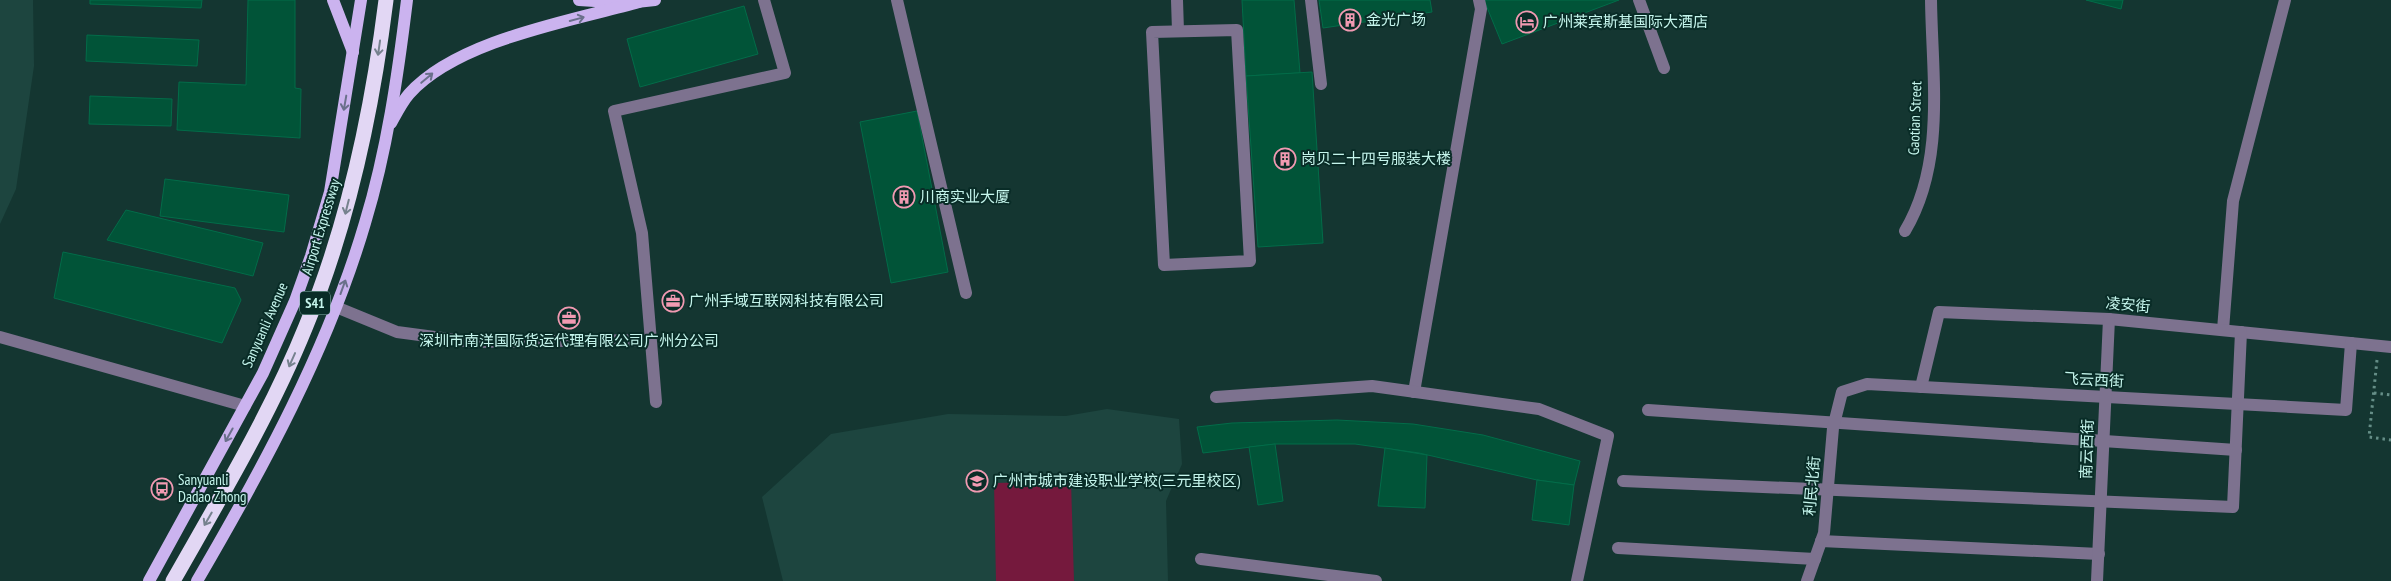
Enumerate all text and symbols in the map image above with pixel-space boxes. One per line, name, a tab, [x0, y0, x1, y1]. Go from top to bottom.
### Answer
building icon: 金光广场	[1338, 8, 1362, 32]
place label: 金光广场	[1366, 10, 1426, 29]
hotel icon: 广州莱宾斯基国际大酒店	[1515, 10, 1539, 34]
place label: 广州莱宾斯基国际大酒店	[1543, 12, 1708, 31]
one-way arrow	[569, 14, 585, 23]
one-way arrow	[374, 40, 384, 56]
one-way arrow	[420, 73, 433, 84]
street label: Gaotian Street	[1904, 81, 1925, 155]
one-way arrow	[340, 94, 350, 110]
building icon: 岗贝二十四号服装大楼	[1273, 147, 1297, 171]
place label: 岗贝二十四号服装大楼	[1301, 149, 1451, 168]
street label: Airport Expressway	[297, 176, 344, 277]
building icon: 川商实业大厦	[892, 185, 916, 209]
place label: 川商实业大厦	[920, 187, 1010, 206]
one-way arrow	[342, 199, 351, 215]
street label: Sanyuanli Avenue	[237, 279, 292, 370]
one-way arrow	[339, 280, 348, 295]
office icon: 广州手域互联网科技有限公司	[661, 289, 685, 313]
place label: 广州手域互联网科技有限公司	[689, 291, 884, 310]
road number: S41	[300, 292, 330, 314]
street label: 凌安街	[2105, 293, 2151, 316]
office icon: 深圳市南洋国际货运代理有限公司广州分公司	[557, 306, 581, 330]
place label: 深圳市南洋国际货运代理有限公司广州分公司	[419, 331, 719, 350]
one-way arrow	[286, 352, 296, 367]
street label: 飞云西街	[2064, 368, 2124, 391]
street label: 南云西街	[2076, 419, 2097, 479]
one-way arrow	[224, 428, 234, 443]
street label: 利民北街	[1799, 455, 1824, 517]
school or university icon: 广州市城市建设职业学校(三元里校区)	[965, 469, 989, 493]
place label: Sanyuanli Dadao Zhong	[178, 470, 247, 506]
place label: 广州市城市建设职业学校(三元里校区)	[993, 471, 1240, 490]
bus stop icon: Sanyuanli Dadao Zhong	[150, 477, 174, 501]
one-way arrow	[202, 512, 212, 526]

